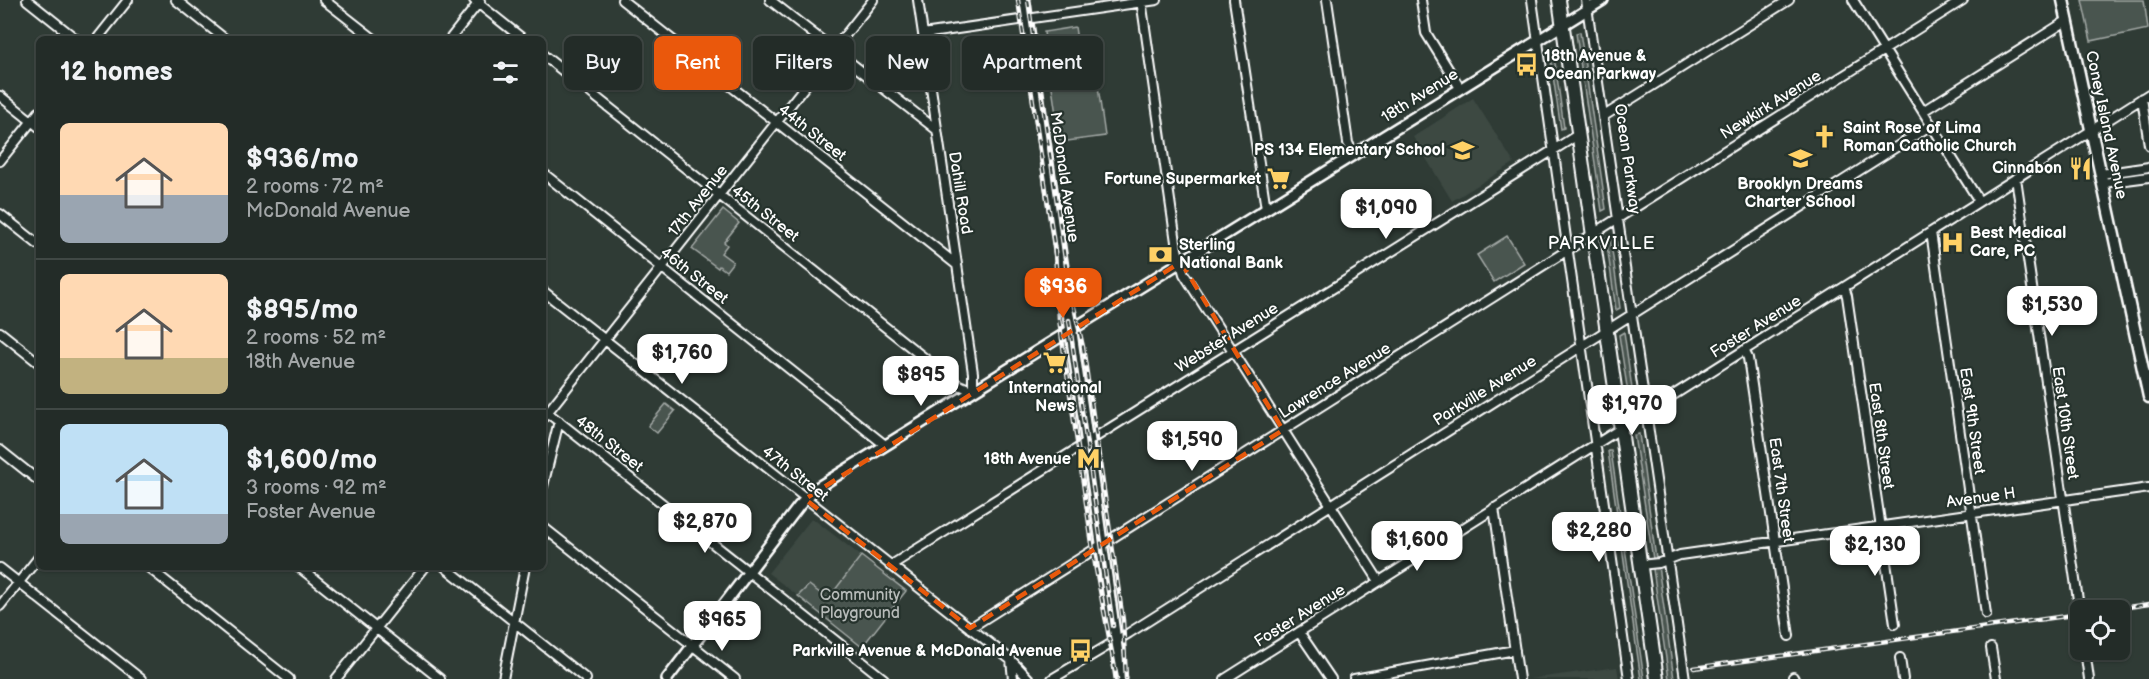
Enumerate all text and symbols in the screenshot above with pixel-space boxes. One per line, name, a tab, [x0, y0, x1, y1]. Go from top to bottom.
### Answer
chip: Buy	[564, 36, 642, 90]
chip: Rent	[654, 36, 741, 90]
chip: Filters	[753, 36, 854, 90]
chip: New	[866, 36, 950, 90]
chip: Apartment	[962, 36, 1103, 90]
place label: 18th Avenue & Ocean Parkway	[1544, 47, 1657, 84]
street label: Coney Island Avenue	[2081, 49, 2131, 201]
bus stop icon: 18th Avenue & Ocean Parkway	[1513, 52, 1539, 78]
icon: filters	[489, 56, 522, 89]
text: 12 homes	[60, 57, 172, 88]
street label: 18th Avenue	[1378, 65, 1462, 127]
street label: Newkirk Avenue	[1717, 66, 1825, 144]
street label: 44th Street	[774, 101, 850, 166]
street label: Ocean Parkway	[1610, 103, 1644, 216]
street label: McDonald Avenue	[1045, 111, 1083, 244]
place label: Saint Rose of Lima Roman Catholic Church	[1843, 119, 2016, 156]
church icon: Saint Rose of Lima Roman Catholic Church	[1812, 124, 1838, 150]
school or university icon: PS 134 Elementary School	[1450, 137, 1476, 163]
place label: PS 134 Elementary School	[1254, 141, 1445, 160]
text: $936/mo	[246, 144, 358, 175]
school or university icon: Brooklyn Dreams Charter School	[1787, 146, 1813, 172]
icon: home	[108, 147, 180, 219]
street label: Dahill Road	[944, 150, 976, 236]
restaurant icon: Cinnabon	[2067, 155, 2093, 181]
place label: Cinnabon	[1992, 159, 2062, 178]
street label: 17th Avenue	[664, 161, 732, 241]
supermarket icon: Fortune Supermarket	[1266, 166, 1292, 192]
place label: Fortune Supermarket	[1104, 170, 1262, 189]
text: 2 rooms · 72 m²	[246, 175, 384, 199]
place label: Brooklyn Dreams Charter School	[1737, 175, 1863, 212]
street label: 45th Street	[727, 182, 803, 246]
pin: $1,090	[1337, 189, 1435, 240]
text: $1,090	[1355, 196, 1417, 220]
text: McDonald Avenue	[246, 199, 410, 223]
place label: Best Medical Care, PC	[1970, 224, 2066, 261]
hospital icon: Best Medical Care, PC	[1939, 229, 1965, 255]
district label: PARKVILLE	[1548, 233, 1656, 254]
place label: Sterling National Bank	[1179, 236, 1283, 273]
bank icon: Sterling National Bank	[1148, 241, 1174, 267]
street label: 46th Street	[656, 244, 732, 309]
pin: $936	[1027, 268, 1099, 319]
text: $936	[1039, 275, 1087, 299]
pin: $1,530	[2003, 286, 2101, 337]
street label: Foster Avenue	[1707, 291, 1805, 363]
text: $1,530	[2021, 293, 2083, 317]
text: $895/mo	[246, 295, 358, 326]
icon: home	[108, 298, 180, 370]
street label: Webster Avenue	[1172, 298, 1282, 377]
text: 2 rooms · 52 m²	[246, 326, 386, 350]
pin: $1,760	[633, 334, 731, 385]
street label: Lawrence Avenue	[1275, 339, 1395, 423]
text: $1,760	[651, 341, 713, 365]
text: 18th Avenue	[246, 350, 355, 374]
supermarket icon: International News	[1042, 350, 1068, 376]
street label: Parkville Avenue	[1430, 351, 1541, 430]
pin: $895	[885, 356, 957, 407]
text: $895	[897, 363, 945, 387]
street label: East 10th Street	[2048, 365, 2082, 481]
street label: East 9th Street	[1955, 366, 1989, 476]
place label: International News	[1008, 379, 1102, 416]
street label: East 8th Street	[1864, 381, 1898, 491]
pin: $1,970	[1583, 385, 1681, 436]
text: $1,970	[1601, 392, 1663, 416]
street label: 48th Street	[571, 412, 647, 476]
pin: $1,590	[1143, 421, 1241, 472]
text: $1,590	[1161, 428, 1223, 452]
street label: East 7th Street	[1764, 436, 1798, 544]
street label: 47th Street	[758, 442, 832, 506]
text: $1,600/mo	[246, 445, 377, 476]
metro station icon: 18th Avenue	[1076, 446, 1102, 472]
icon: home	[108, 448, 180, 520]
place label: 18th Avenue	[983, 450, 1071, 469]
text: 3 rooms · 92 m²	[246, 476, 387, 500]
street label: Avenue H	[1945, 484, 2017, 512]
text: Foster Avenue	[246, 500, 376, 524]
pin: $2,870	[656, 503, 754, 554]
text: $2,870	[672, 510, 738, 534]
pin: $2,280	[1550, 512, 1648, 563]
text: $2,280	[1566, 519, 1632, 543]
pin: $1,600	[1368, 521, 1466, 572]
pin: $2,130	[1826, 526, 1924, 577]
text: $1,600	[1385, 528, 1449, 552]
text: $2,130	[1844, 533, 1906, 557]
street label: Foster Avenue	[1251, 580, 1349, 652]
park label: Community Playground	[820, 586, 901, 623]
map controls	[2070, 600, 2130, 660]
button: locate	[2070, 600, 2130, 660]
pin: $965	[686, 601, 758, 652]
text: $965	[698, 608, 746, 632]
bus stop icon: Parkville Avenue & McDonald Avenue	[1067, 638, 1093, 664]
place label: Parkville Avenue & McDonald Avenue	[792, 642, 1062, 661]

